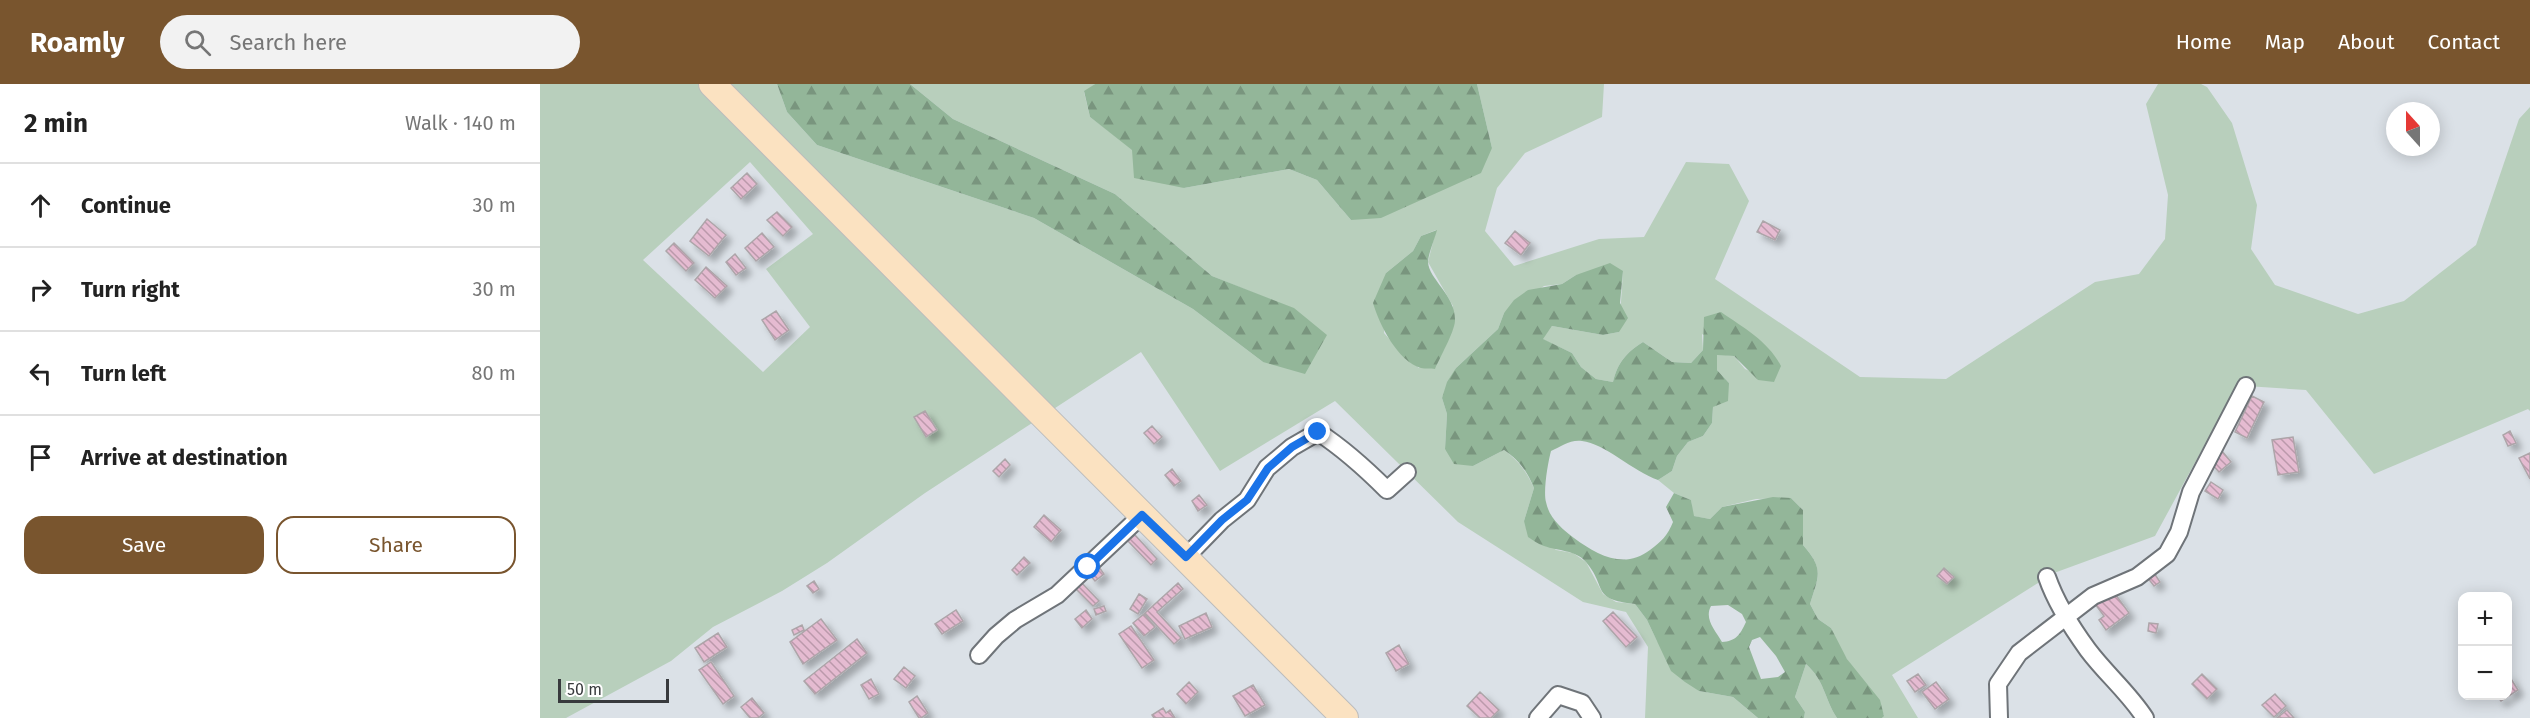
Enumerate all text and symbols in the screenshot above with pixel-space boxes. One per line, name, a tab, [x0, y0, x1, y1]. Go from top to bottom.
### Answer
search box	[160, 15, 580, 69]
text: Roamly	[30, 26, 124, 59]
icon: search	[181, 26, 214, 59]
text: Search here	[229, 29, 347, 56]
text: Home	[2176, 29, 2232, 55]
text: Map	[2265, 29, 2305, 55]
text: About	[2338, 29, 2395, 55]
text: Contact	[2428, 29, 2500, 55]
north arrow	[2386, 102, 2440, 156]
text: 2 min	[24, 108, 88, 139]
text: Walk · 140 m	[405, 111, 516, 135]
icon: ahead	[24, 189, 57, 222]
text: Continue	[81, 192, 171, 219]
text: 30 m	[472, 193, 516, 217]
icon: right	[24, 273, 57, 306]
text: Turn right	[81, 276, 180, 303]
text: 30 m	[472, 277, 516, 301]
icon: left	[24, 357, 57, 390]
text: Turn left	[81, 360, 166, 387]
text: 80 m	[471, 361, 516, 385]
route end	[1304, 418, 1330, 444]
icon: arrive	[24, 441, 57, 474]
text: Arrive at destination	[81, 444, 288, 471]
button: Save	[24, 516, 264, 574]
button: Share	[276, 516, 516, 574]
route start	[1074, 553, 1100, 579]
map controls	[2458, 592, 2512, 700]
button: +	[2458, 592, 2512, 646]
button: −	[2458, 646, 2512, 700]
scale bar	[558, 676, 669, 704]
text: 50 m	[567, 680, 602, 699]

